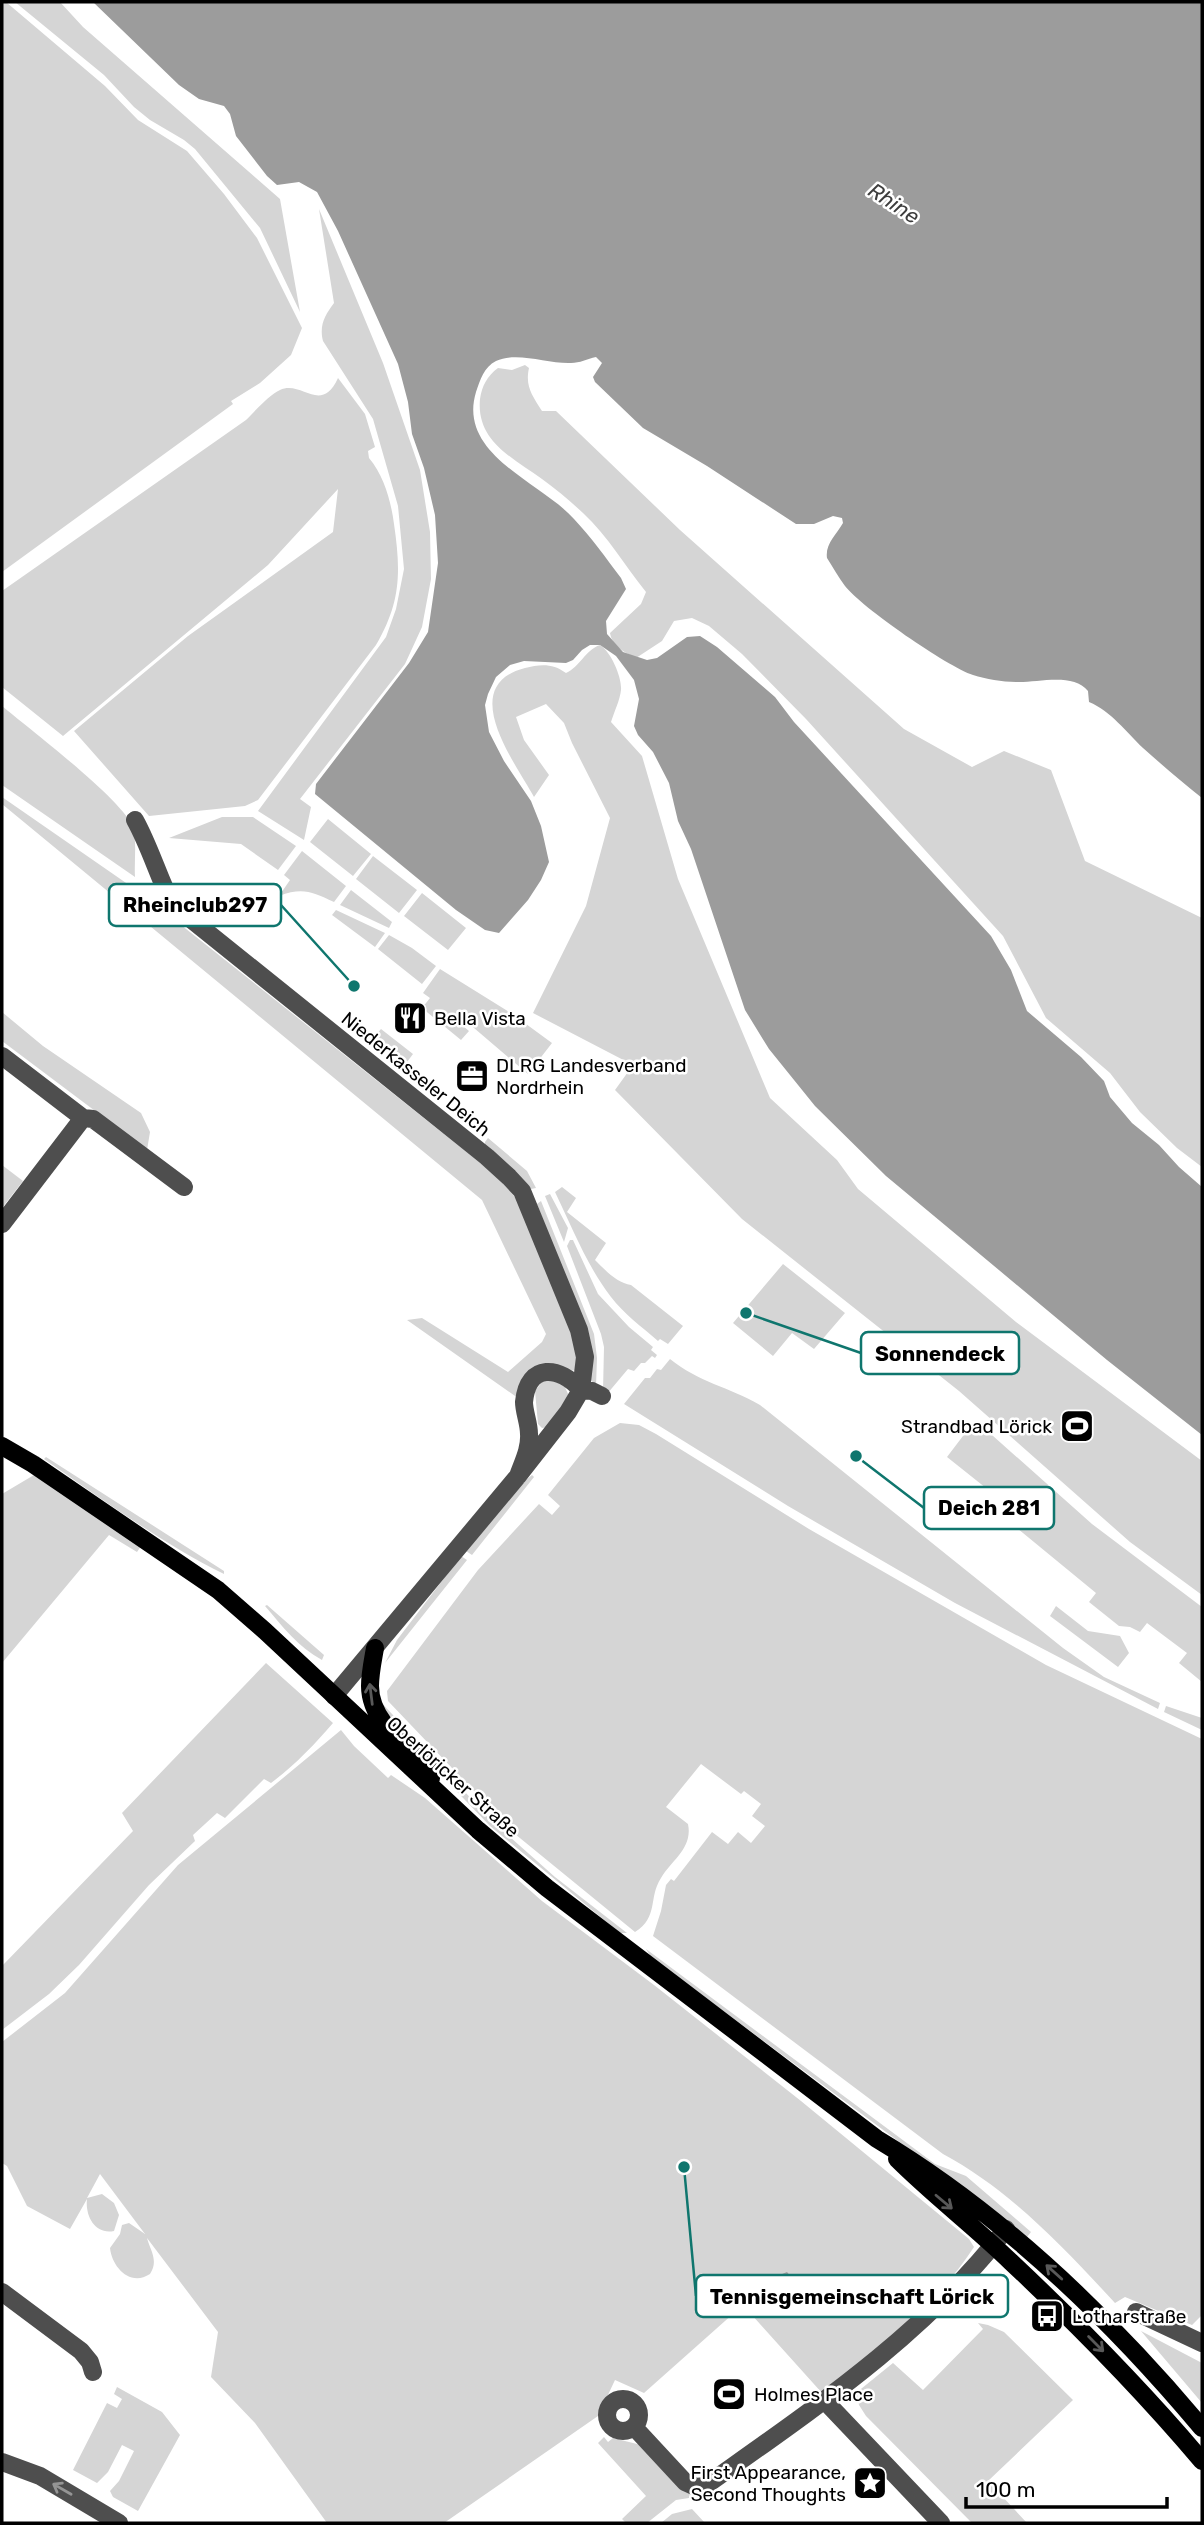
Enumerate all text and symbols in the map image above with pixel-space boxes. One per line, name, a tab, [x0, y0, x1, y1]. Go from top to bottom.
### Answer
water label: Rhine	[864, 177, 925, 229]
callout: Rheinclub297	[109, 884, 281, 926]
text: Rheinclub297	[123, 892, 267, 917]
restaurant icon: Bella Vista	[391, 999, 429, 1037]
street label: Niederkasseler Deich	[337, 1007, 495, 1141]
place label: Bella Vista	[434, 1007, 526, 1030]
place label: DLRG Landesverband Nordrhein	[496, 1054, 686, 1099]
office icon: DLRG Landesverband Nordrhein	[453, 1057, 491, 1095]
callout: Sonnendeck	[861, 1332, 1019, 1374]
text: Sonnendeck	[875, 1341, 1006, 1366]
sports icon: Strandbad Lörick	[1058, 1407, 1096, 1445]
place label: Strandbad Lörick	[901, 1415, 1052, 1438]
callout: Deich 281	[924, 1487, 1054, 1529]
text: Deich 281	[938, 1495, 1040, 1520]
one-way arrow	[365, 1683, 378, 1706]
street label: Oberlöricker Straße	[382, 1712, 524, 1842]
one-way arrow	[935, 2195, 953, 2210]
one-way arrow	[1045, 2264, 1063, 2280]
callout: Tennisgemeinschaft Lörick	[696, 2275, 1008, 2317]
text: Tennisgemeinschaft Lörick	[710, 2284, 995, 2309]
bus stop icon: Lotharstraße	[1028, 2297, 1066, 2335]
place label: Lotharstraße	[1072, 2305, 1187, 2328]
one-way arrow	[1087, 2335, 1104, 2352]
sports icon: Holmes Place	[710, 2375, 748, 2413]
place label: Holmes Place	[754, 2383, 873, 2406]
place label: First Appearance, Second Thoughts	[690, 2461, 846, 2506]
place icon: First Appearance, Second Thoughts	[851, 2464, 889, 2502]
scale bar	[966, 2466, 1167, 2510]
text: 100 m	[976, 2477, 1035, 2502]
one-way arrow	[53, 2481, 73, 2495]

